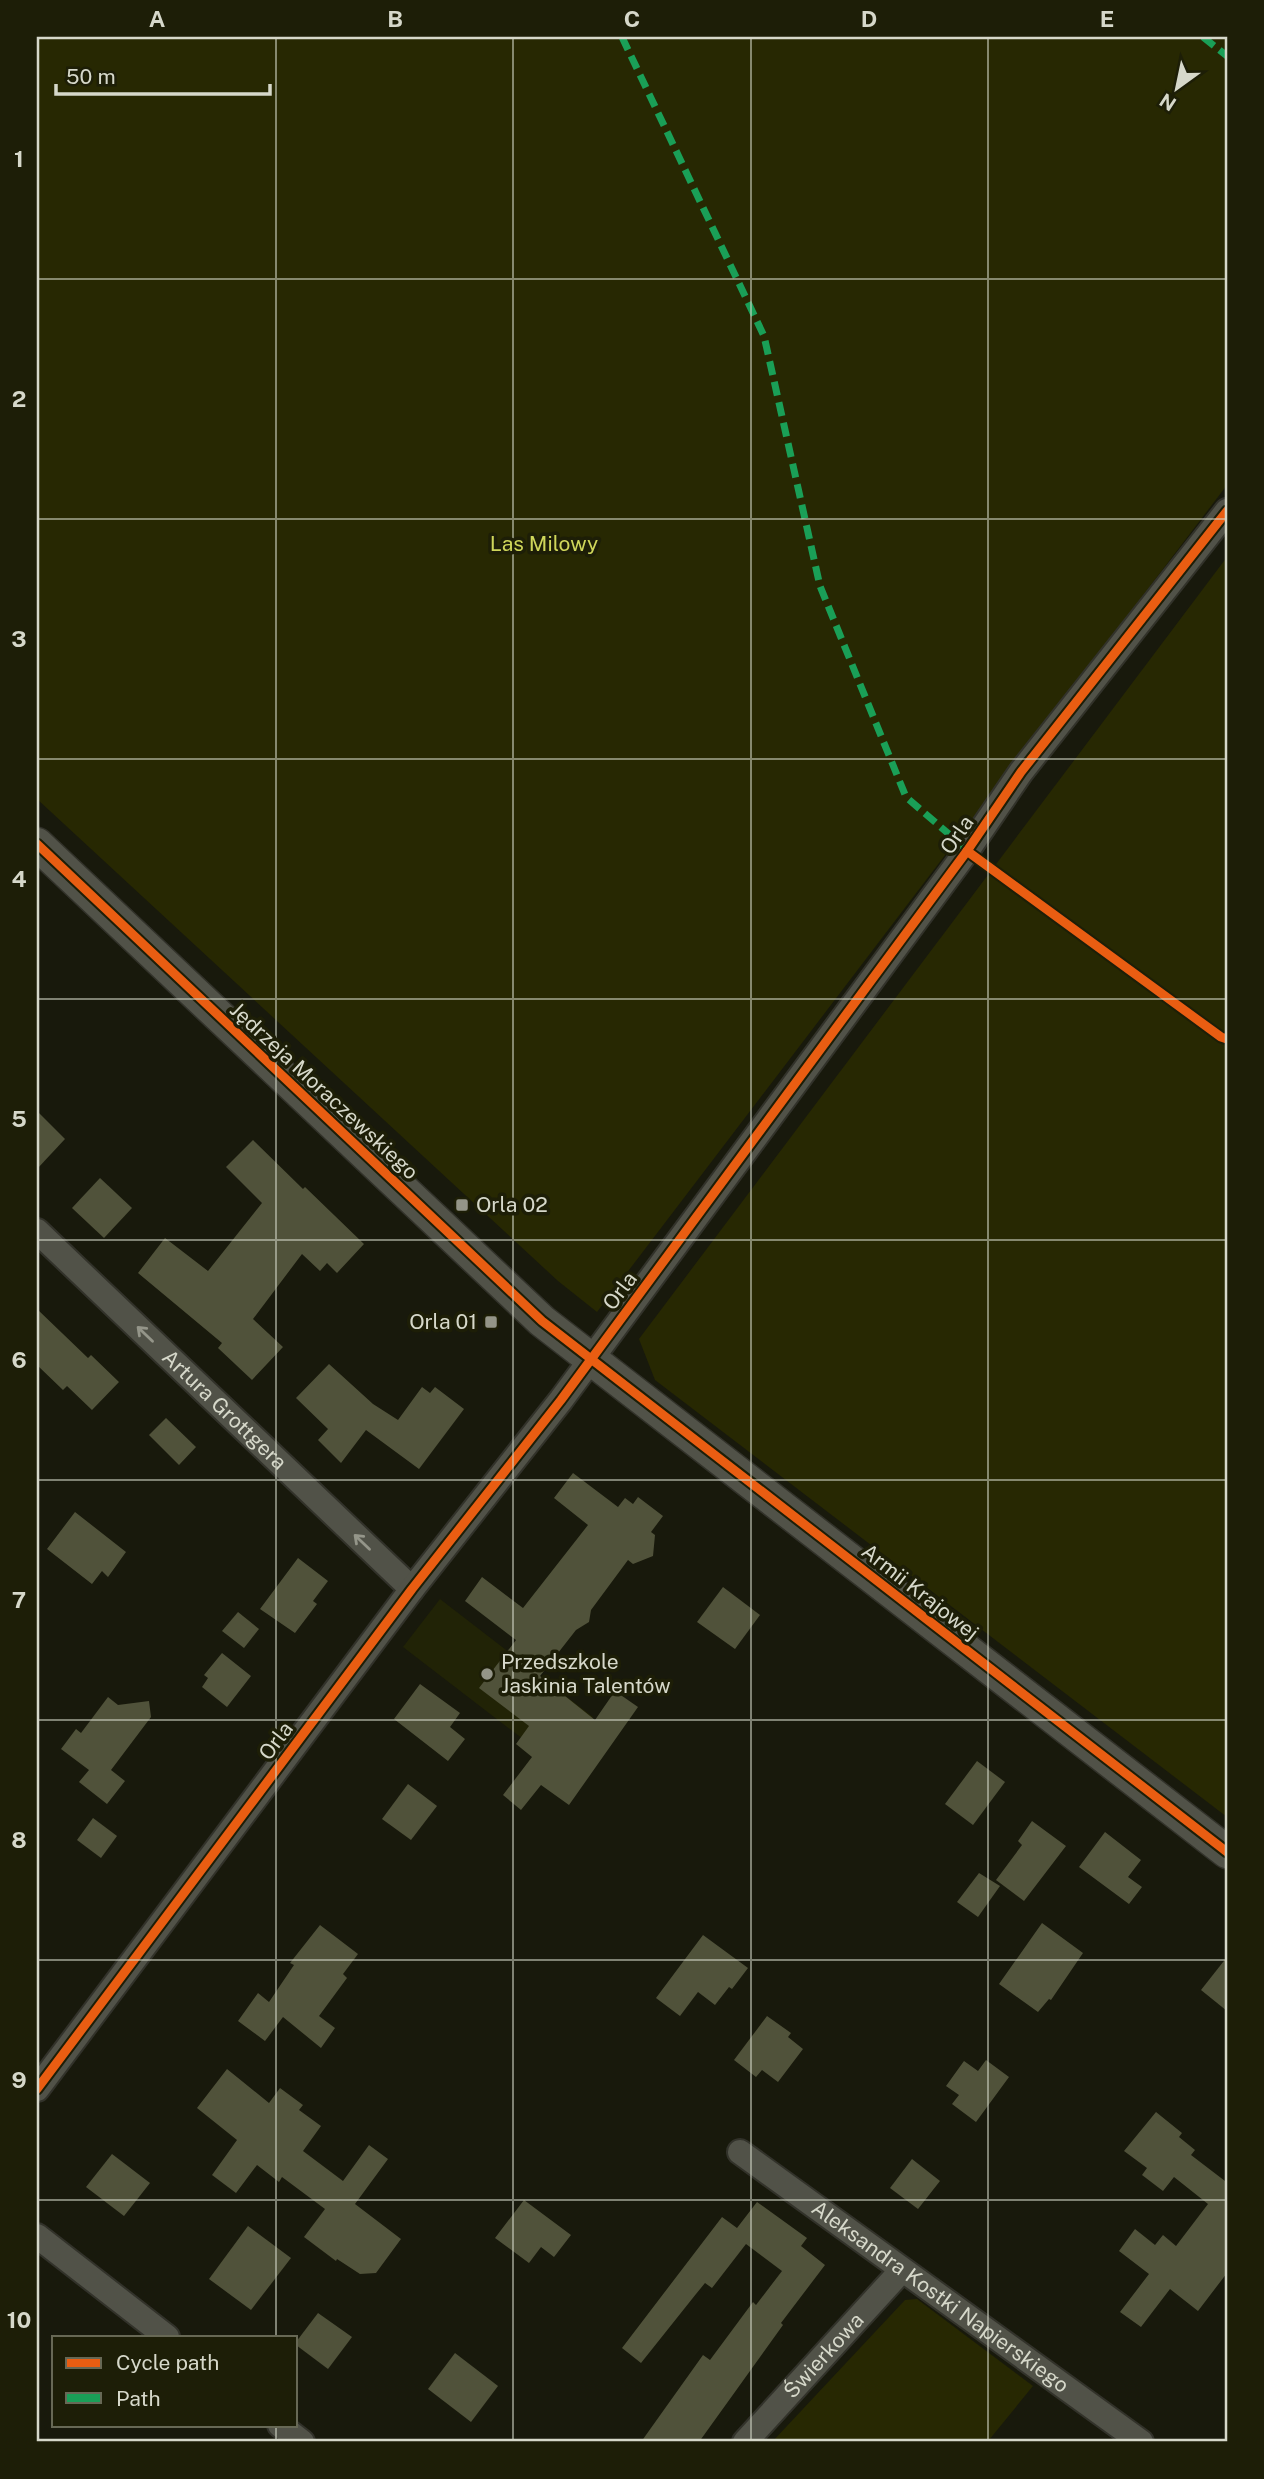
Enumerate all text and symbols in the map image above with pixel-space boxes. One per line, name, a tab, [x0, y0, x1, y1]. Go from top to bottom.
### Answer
text: A	[149, 5, 166, 32]
text: B	[387, 5, 403, 32]
text: C	[624, 5, 640, 32]
text: D	[861, 5, 877, 32]
text: E	[1100, 5, 1114, 32]
scale bar	[56, 52, 270, 96]
north arrow	[1142, 52, 1212, 122]
text: 50 m	[66, 64, 116, 89]
text: N	[1156, 89, 1180, 116]
text: 1	[14, 145, 24, 172]
text: 2	[12, 385, 26, 412]
park label: Las Milowy	[490, 531, 598, 556]
text: 3	[11, 625, 27, 652]
street label: Orla	[934, 811, 979, 859]
text: 4	[11, 865, 27, 892]
street label: Jędrzeja Moraczewskiego	[225, 997, 424, 1184]
text: 5	[11, 1105, 27, 1132]
place label: Orla 02	[476, 1192, 548, 1217]
marker: Orla 02	[454, 1197, 470, 1213]
street label: Orla	[597, 1267, 642, 1315]
place label: Orla 01	[409, 1309, 477, 1334]
marker: Orla 01	[483, 1314, 499, 1330]
one-way arrow	[137, 1326, 154, 1343]
street label: Artura Grottgera	[157, 1344, 292, 1475]
text: 6	[11, 1346, 27, 1373]
one-way arrow	[354, 1534, 371, 1551]
street label: Armii Krajowej	[857, 1538, 984, 1645]
text: 7	[12, 1586, 26, 1613]
place label: Przedszkole Jaskinia Talentów	[501, 1649, 671, 1698]
marker: Przedszkole Jaskinia Talentów	[479, 1666, 495, 1682]
street label: Orla	[253, 1717, 298, 1765]
text: 8	[11, 1826, 27, 1853]
text: 9	[11, 2066, 27, 2093]
street label: Aleksandra Kostki Napierskiego	[807, 2195, 1074, 2398]
text: 10	[7, 2306, 31, 2333]
street label: Świerkowa	[778, 2307, 869, 2403]
legend	[52, 2336, 298, 2426]
text: Cycle path	[116, 2350, 219, 2375]
text: Path	[116, 2386, 161, 2411]

